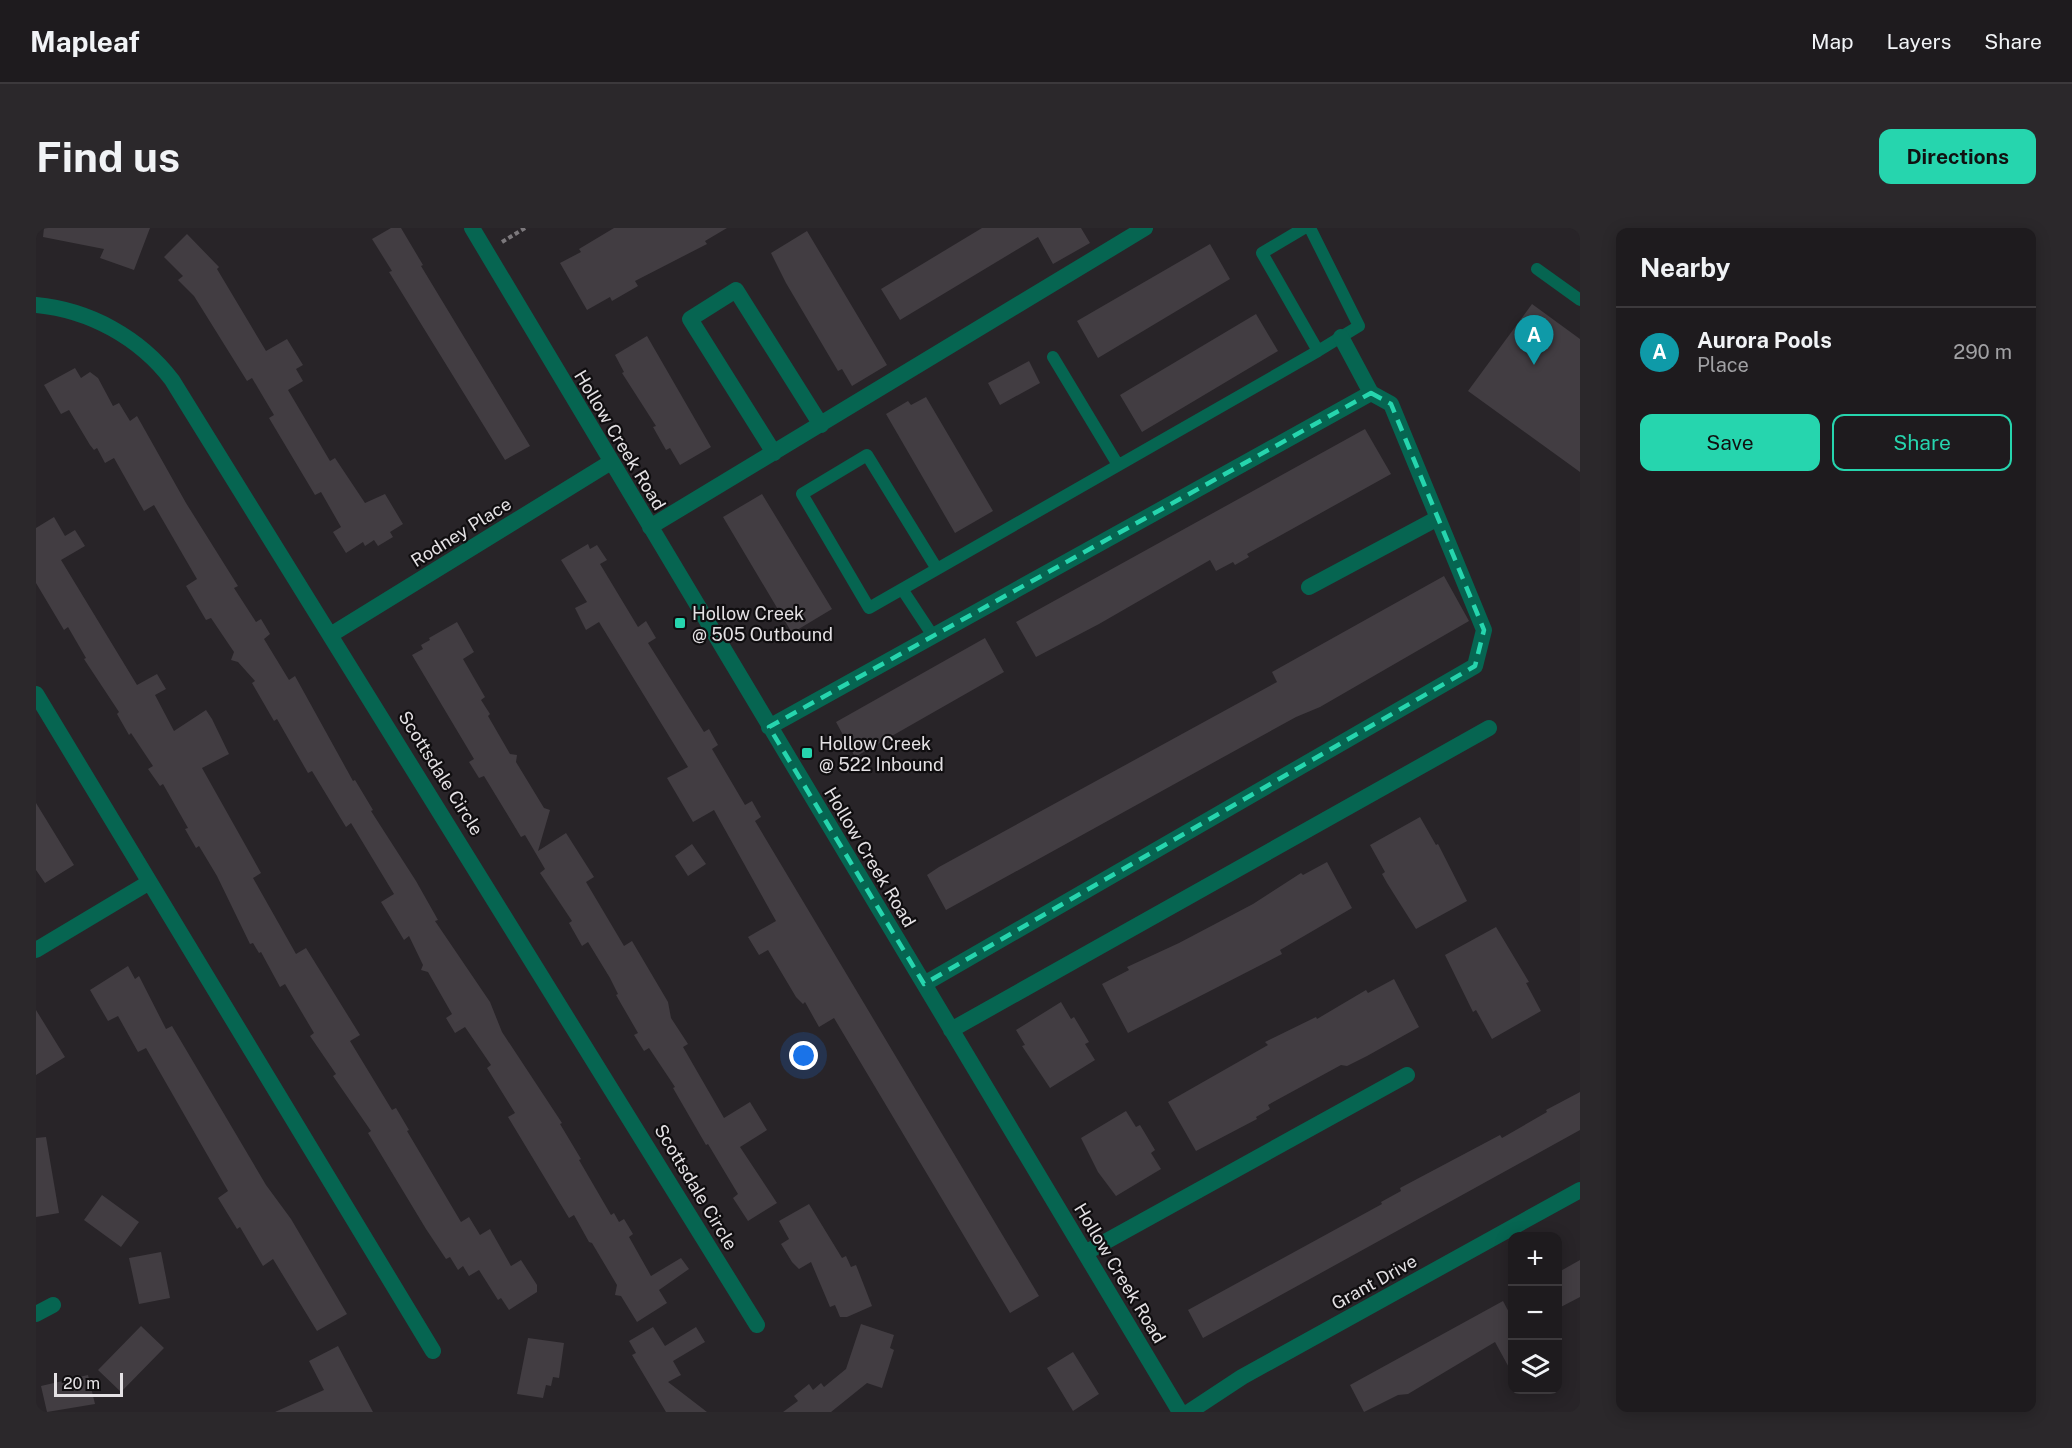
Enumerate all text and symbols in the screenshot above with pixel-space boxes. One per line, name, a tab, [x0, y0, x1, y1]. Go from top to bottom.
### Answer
text: Mapleaf	[30, 25, 140, 58]
text: Map	[1811, 29, 1854, 54]
text: Layers	[1887, 29, 1951, 54]
text: Share	[1984, 29, 2042, 54]
button: Directions	[1879, 129, 2036, 184]
text: Find us	[36, 132, 180, 181]
text: Nearby	[1640, 252, 1730, 283]
pin: A	[1514, 316, 1554, 365]
text: Aurora Pools	[1697, 327, 1832, 353]
text: A	[1652, 340, 1667, 364]
text: 290 m	[1953, 340, 2012, 364]
text: Place	[1697, 353, 1749, 377]
street label: Hollow Creek Road	[570, 366, 670, 514]
button: Save	[1640, 414, 1820, 471]
button: Share	[1832, 414, 2012, 471]
street label: Rodney Place	[407, 493, 515, 571]
place label: Hollow Creek @ 505 Outbound	[692, 603, 833, 645]
marker: Hollow Creek @ 505 Outbound	[673, 616, 687, 630]
street label: Scottsdale Circle	[394, 707, 488, 839]
place label: Hollow Creek @ 522 Inbound	[819, 733, 944, 775]
marker: Hollow Creek @ 522 Inbound	[800, 746, 814, 760]
street label: Hollow Creek Road	[820, 783, 920, 931]
your location	[789, 1041, 818, 1070]
street label: Scottsdale Circle	[650, 1120, 742, 1254]
street label: Hollow Creek Road	[1070, 1199, 1170, 1347]
map controls	[1508, 1232, 1562, 1394]
button: +	[1508, 1232, 1562, 1286]
street label: Grant Drive	[1328, 1250, 1420, 1314]
button: −	[1508, 1286, 1562, 1340]
button: layers	[1508, 1340, 1562, 1394]
scale bar	[54, 1370, 123, 1398]
text: 20 m	[63, 1374, 100, 1393]

